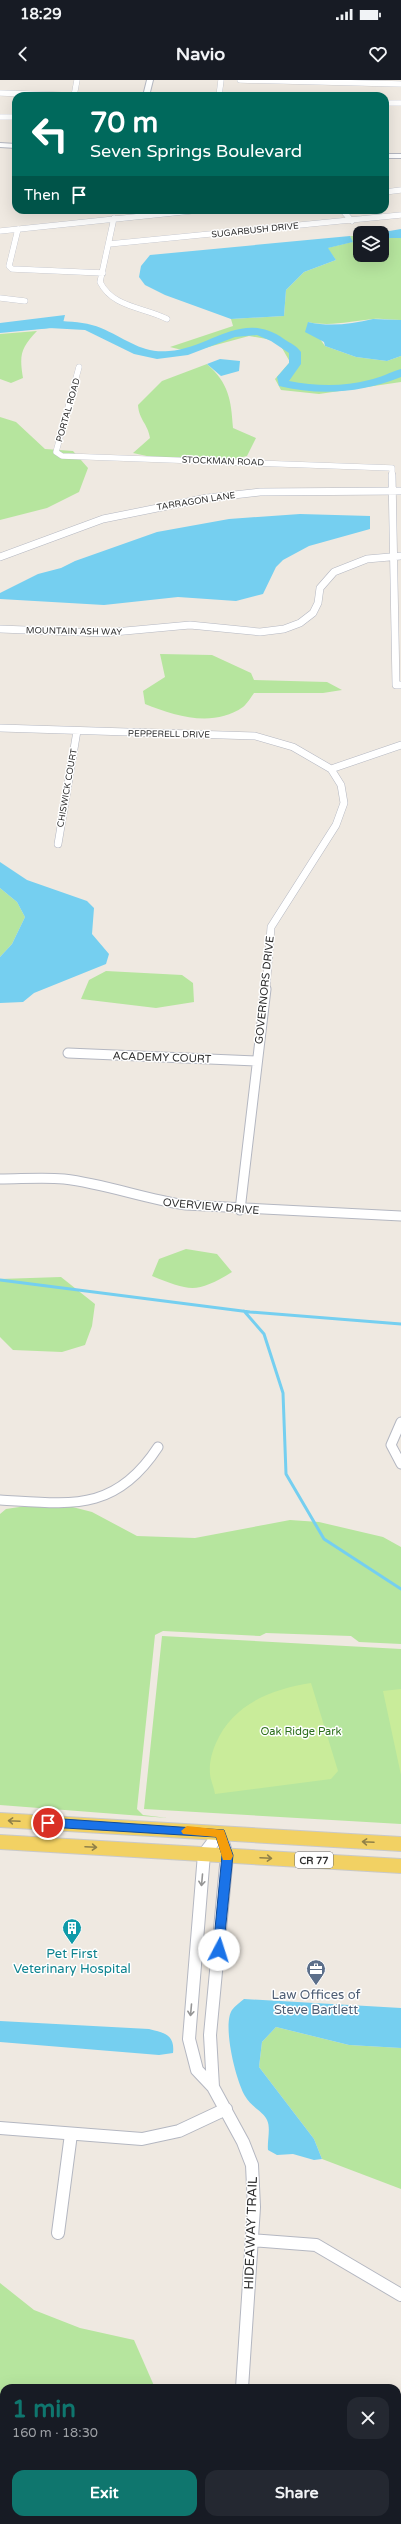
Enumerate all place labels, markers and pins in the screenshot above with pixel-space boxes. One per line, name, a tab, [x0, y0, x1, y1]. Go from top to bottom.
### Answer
pin	[31, 1806, 65, 1840]
building icon: Pet First Veterinary Hospital	[61, 1917, 83, 1945]
place label: Pet First Veterinary Hospital	[13, 1946, 131, 1977]
office icon: Law Offices of Steve Bartlett	[305, 1958, 327, 1986]
place label: Law Offices of Steve Bartlett	[272, 1987, 361, 2018]

